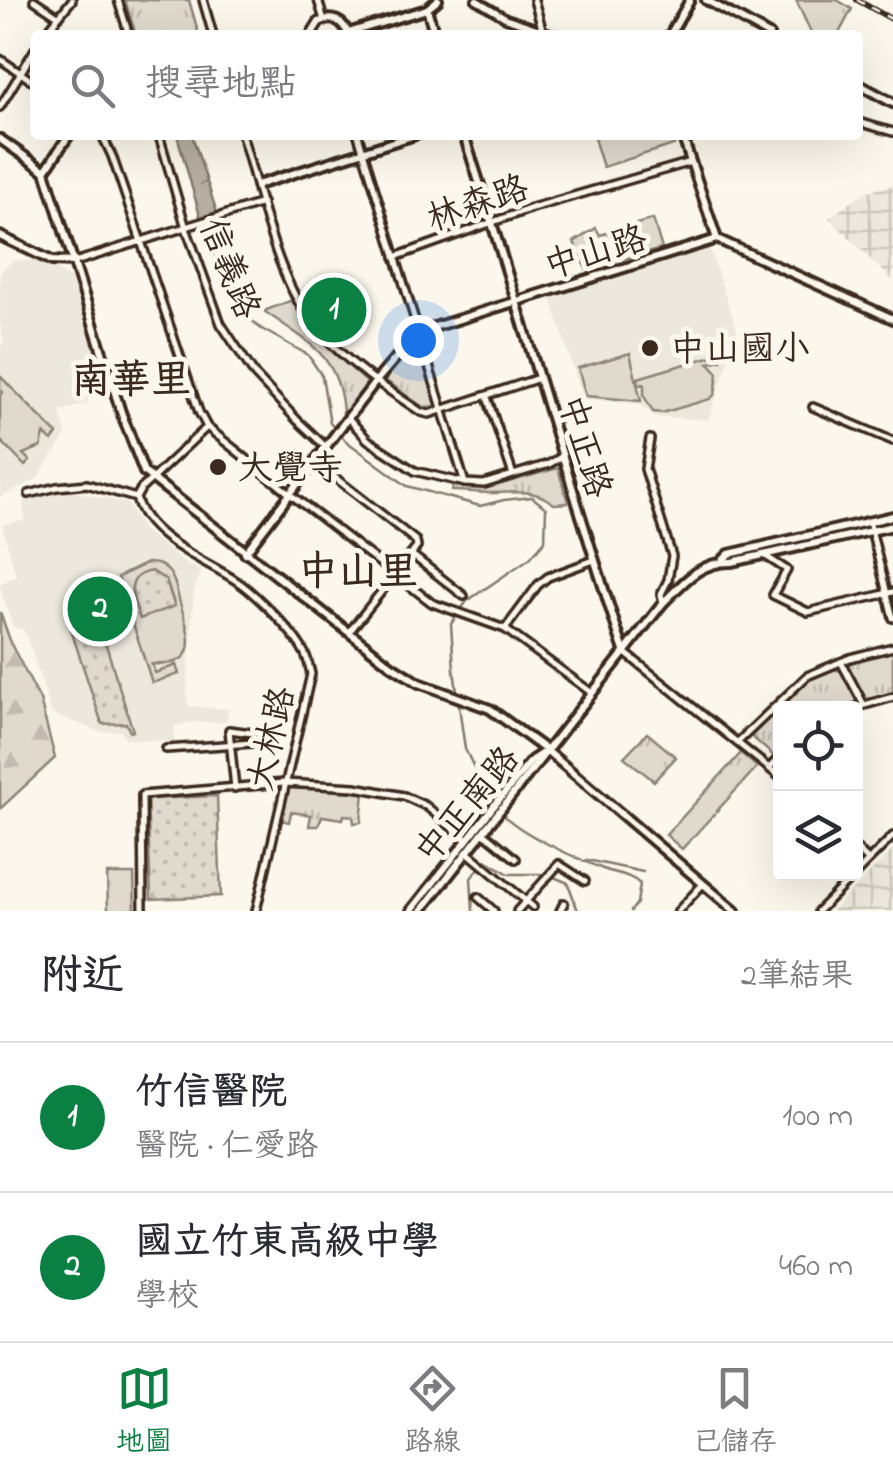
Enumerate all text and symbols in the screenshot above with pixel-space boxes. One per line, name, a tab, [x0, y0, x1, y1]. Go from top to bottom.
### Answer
search box	[30, 30, 863, 140]
icon: search	[65, 58, 120, 113]
text: 搜尋地點	[145, 58, 297, 114]
street label: 林森路	[420, 164, 536, 247]
street label: 信義路	[184, 211, 271, 328]
street label: 中山路	[538, 215, 654, 294]
pin: 1	[302, 272, 366, 348]
your location	[393, 315, 444, 366]
place label: 中山國小	[670, 326, 810, 377]
marker: 中山國小	[639, 337, 661, 359]
district label: 南華里	[71, 353, 191, 412]
street label: 中正路	[543, 389, 622, 505]
place label: 大覺寺	[238, 445, 343, 496]
marker: 大覺寺	[207, 456, 229, 478]
district label: 中山里	[298, 545, 418, 604]
pin: 2	[68, 572, 132, 646]
street label: 大林路	[237, 682, 310, 796]
map controls	[773, 701, 863, 881]
button: locate	[773, 701, 863, 791]
street label: 中正南路	[404, 736, 533, 876]
button: layers	[773, 791, 863, 881]
text: 附近	[40, 947, 124, 1008]
text: 2筆結果	[741, 954, 853, 1001]
text: 竹信醫院	[135, 1066, 287, 1122]
text: 1	[67, 1094, 78, 1141]
text: 100 m	[782, 1094, 853, 1141]
text: 醫院 · 仁愛路	[135, 1124, 318, 1171]
text: 國立竹東高級中學	[135, 1216, 439, 1272]
text: 2	[65, 1244, 80, 1291]
text: 460 m	[779, 1244, 853, 1291]
text: 學校	[135, 1274, 199, 1321]
tab: 地圖	[116, 1361, 172, 1464]
tab: 路線	[404, 1361, 461, 1464]
tab: 已儲存	[693, 1361, 777, 1464]

